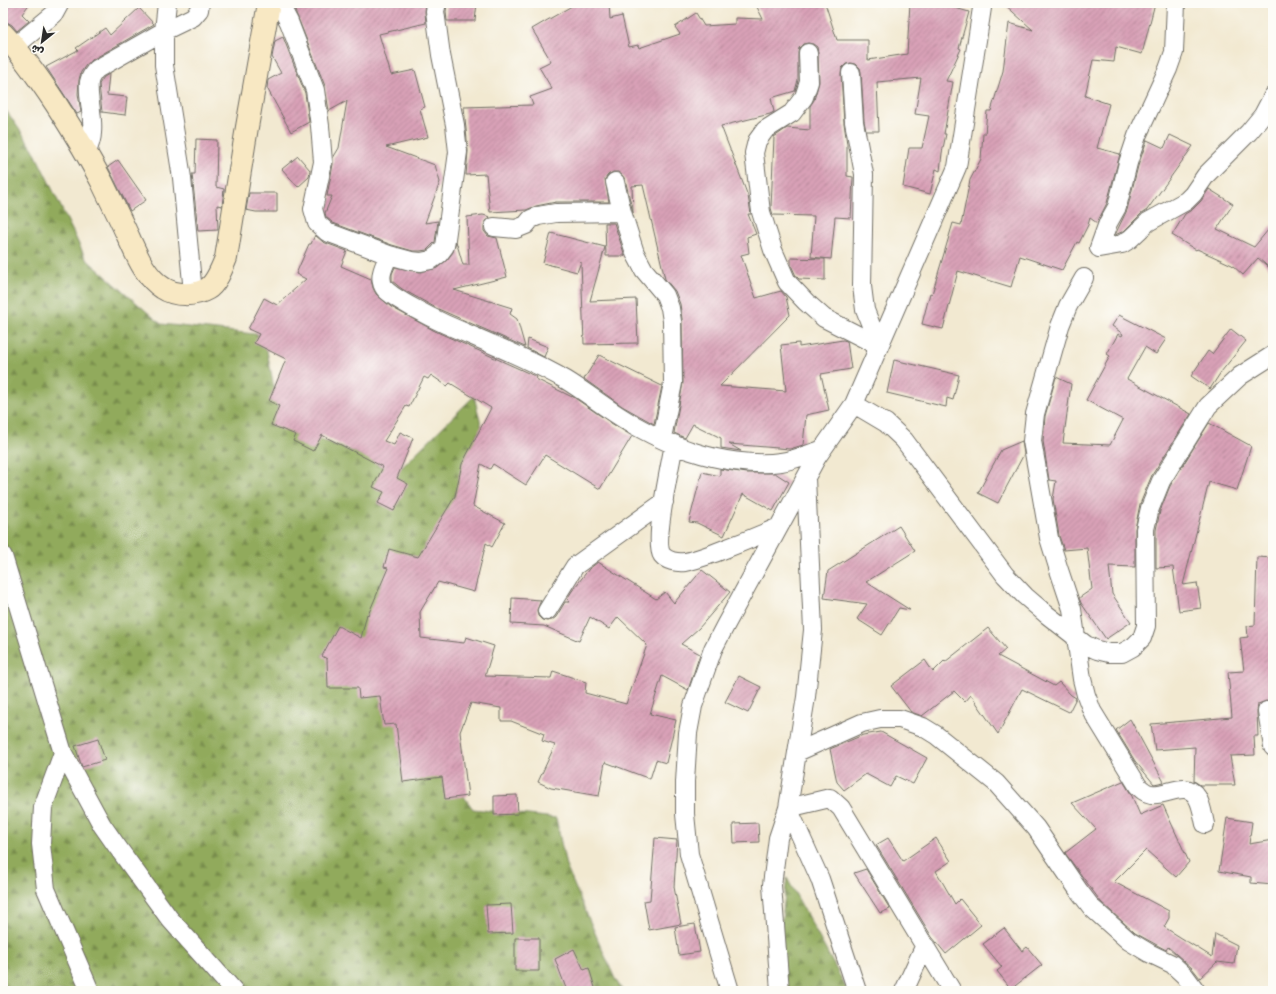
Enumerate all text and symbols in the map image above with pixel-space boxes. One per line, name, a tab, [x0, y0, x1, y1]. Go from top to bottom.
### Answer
north arrow	[22, 22, 62, 62]
text: ش	[28, 40, 47, 60]

